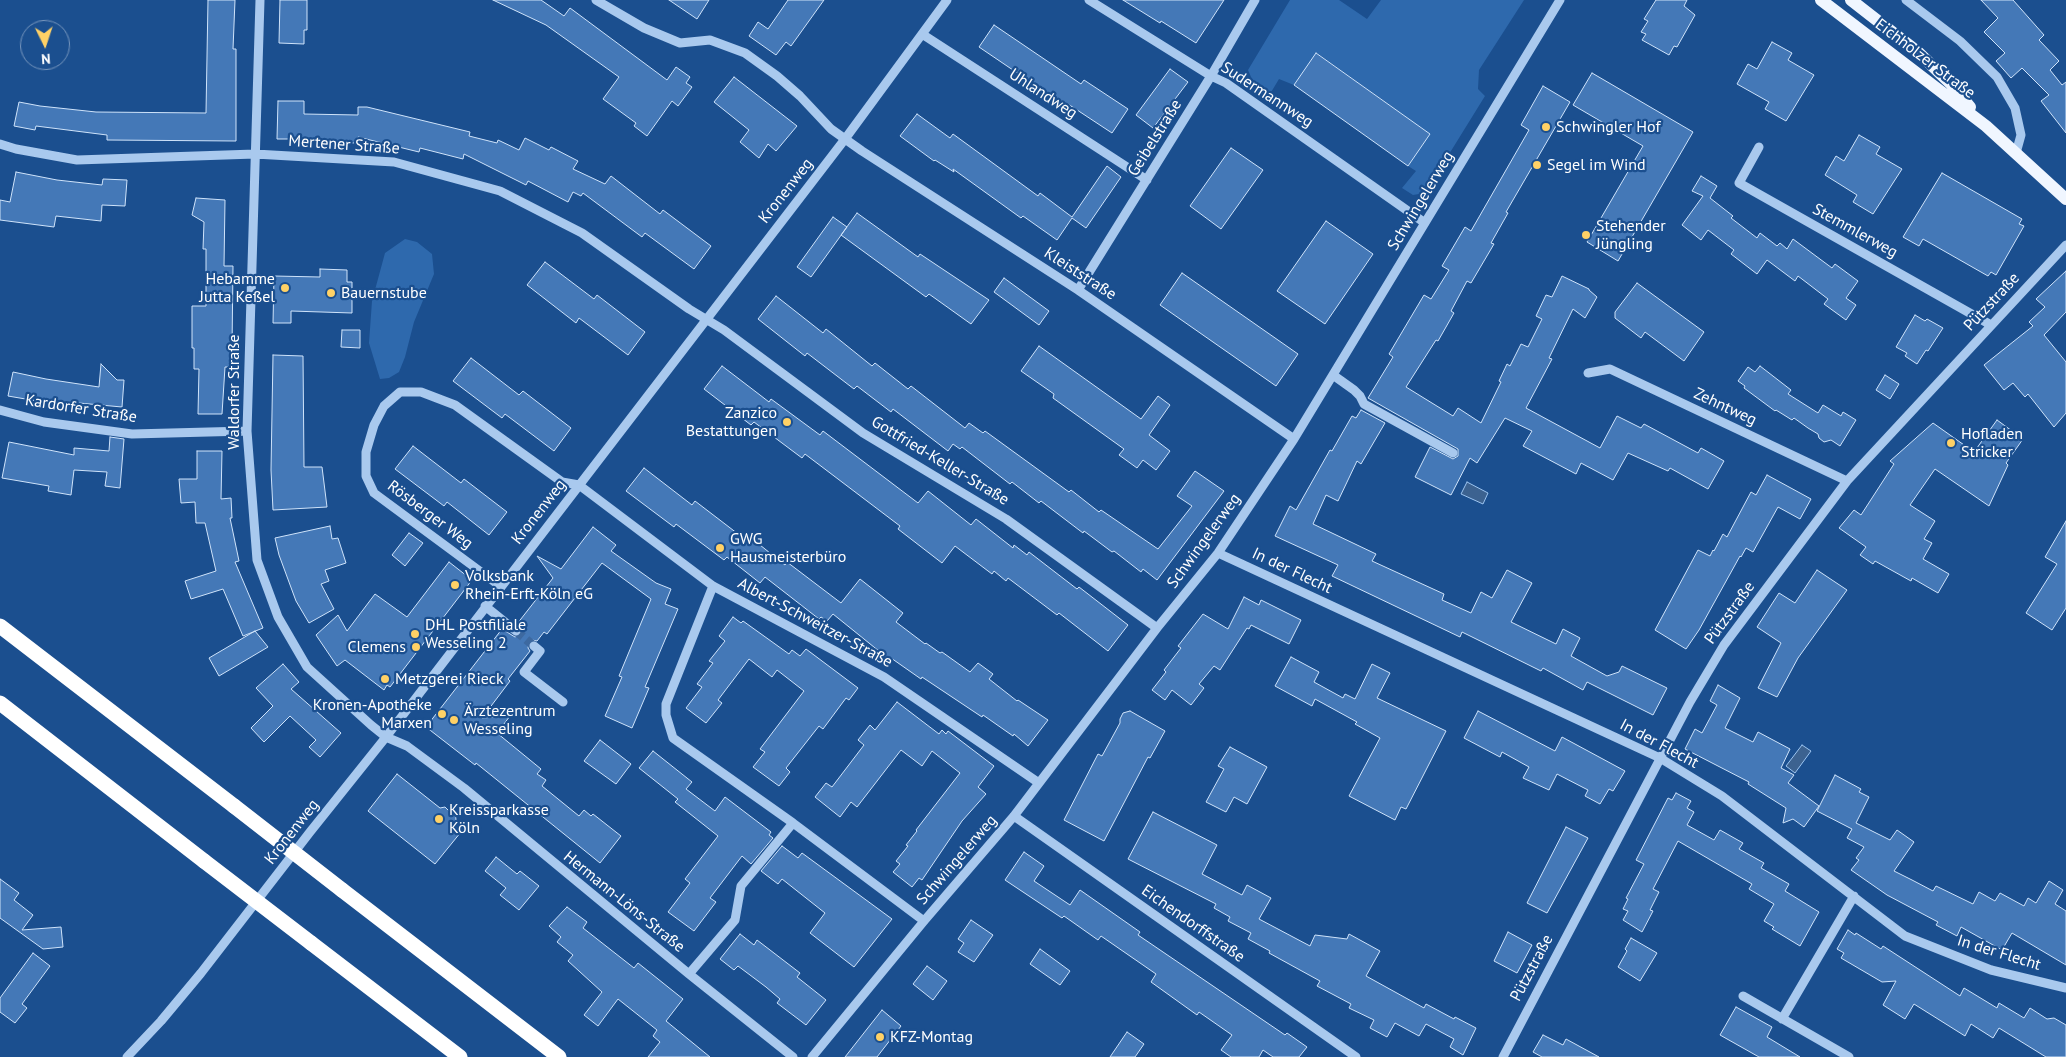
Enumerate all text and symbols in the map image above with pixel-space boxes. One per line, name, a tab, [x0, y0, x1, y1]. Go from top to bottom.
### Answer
street label: Eichholzer Straße	[1871, 15, 1979, 103]
north arrow	[20, 20, 70, 70]
text: N	[41, 50, 51, 68]
street label: Sudermannweg	[1217, 58, 1317, 132]
street label: Uhlandweg	[1005, 65, 1081, 123]
street label: Geibelstraße	[1124, 96, 1186, 180]
place label: Schwingler Hof	[1556, 117, 1661, 137]
marker: Schwingler Hof	[1540, 121, 1552, 133]
street label: Mertener Straße	[288, 132, 400, 158]
street label: Schwingelerweg	[1384, 148, 1458, 254]
street label: Kronenweg	[755, 155, 817, 227]
place label: Segel im Wind	[1547, 155, 1646, 175]
marker: Segel im Wind	[1531, 159, 1543, 171]
street label: Stemmlerweg	[1809, 200, 1901, 262]
place label: Stehender Jüngling	[1596, 216, 1666, 254]
marker: Stehender Jüngling	[1580, 229, 1592, 241]
street label: Kleiststraße	[1040, 244, 1120, 304]
place label: Hebamme Jutta Keßel	[199, 269, 275, 307]
street label: Pützstraße	[1960, 269, 2024, 335]
marker: Hebamme Jutta Keßel	[279, 282, 291, 294]
place label: Bauernstube	[341, 283, 427, 303]
marker: Bauernstube	[325, 287, 337, 299]
street label: Waldorfer Straße	[224, 334, 244, 450]
street label: Zehntweg	[1691, 384, 1759, 430]
street label: Kardorfer Straße	[24, 391, 138, 427]
place label: Zanzico Bestattungen	[686, 403, 777, 441]
street label: Gottfried-Keller-Straße	[868, 412, 1012, 510]
marker: Zanzico Bestattungen	[781, 416, 793, 428]
place label: Hofladen Stricker	[1961, 424, 2023, 462]
marker: Hofladen Stricker	[1945, 437, 1957, 449]
street label: Kronenweg	[508, 476, 570, 548]
street label: Rösberger Weg	[384, 477, 476, 553]
street label: Schwingelerweg	[1163, 490, 1245, 592]
place label: GWG Hausmeisterbüro	[730, 529, 846, 567]
marker: GWG Hausmeisterbüro	[714, 542, 726, 554]
street label: In der Flecht	[1249, 544, 1335, 598]
place label: Volksbank Rhein-Erft-Köln eG	[465, 566, 593, 604]
street label: Albert-Schweitzer-Straße	[734, 574, 896, 672]
street label: Pützstraße	[1701, 578, 1759, 648]
marker: Volksbank Rhein-Erft-Köln eG	[449, 579, 461, 591]
place label: DHL Postfiliale Wesseling 2	[425, 615, 526, 653]
marker: DHL Postfiliale Wesseling 2	[409, 628, 421, 640]
place label: Clemens	[347, 637, 406, 657]
marker: Clemens	[410, 641, 422, 653]
place label: Metzgerei Rieck	[395, 669, 504, 689]
marker: Metzgerei Rieck	[379, 673, 391, 685]
place label: Kronen-Apotheke Marxen	[313, 695, 432, 733]
place label: Ärztezentrum Wesseling	[464, 701, 555, 739]
marker: Kronen-Apotheke Marxen	[436, 708, 448, 720]
marker: Ärztezentrum Wesseling	[448, 714, 460, 726]
street label: In der Flecht	[1616, 715, 1702, 773]
street label: Kronenweg	[261, 796, 323, 868]
place label: Kreissparkasse Köln	[449, 800, 549, 838]
street label: Schwingelerweg	[913, 811, 1001, 909]
marker: Kreissparkasse Köln	[433, 813, 445, 825]
street label: Hermann-Löns-Straße	[559, 847, 689, 957]
street label: Eichendorffstraße	[1138, 881, 1248, 967]
street label: Pützstraße	[1506, 931, 1558, 1005]
street label: In der Flecht	[1955, 931, 2043, 975]
place label: KFZ-Montag	[890, 1027, 973, 1047]
marker: KFZ-Montag	[874, 1031, 886, 1043]

